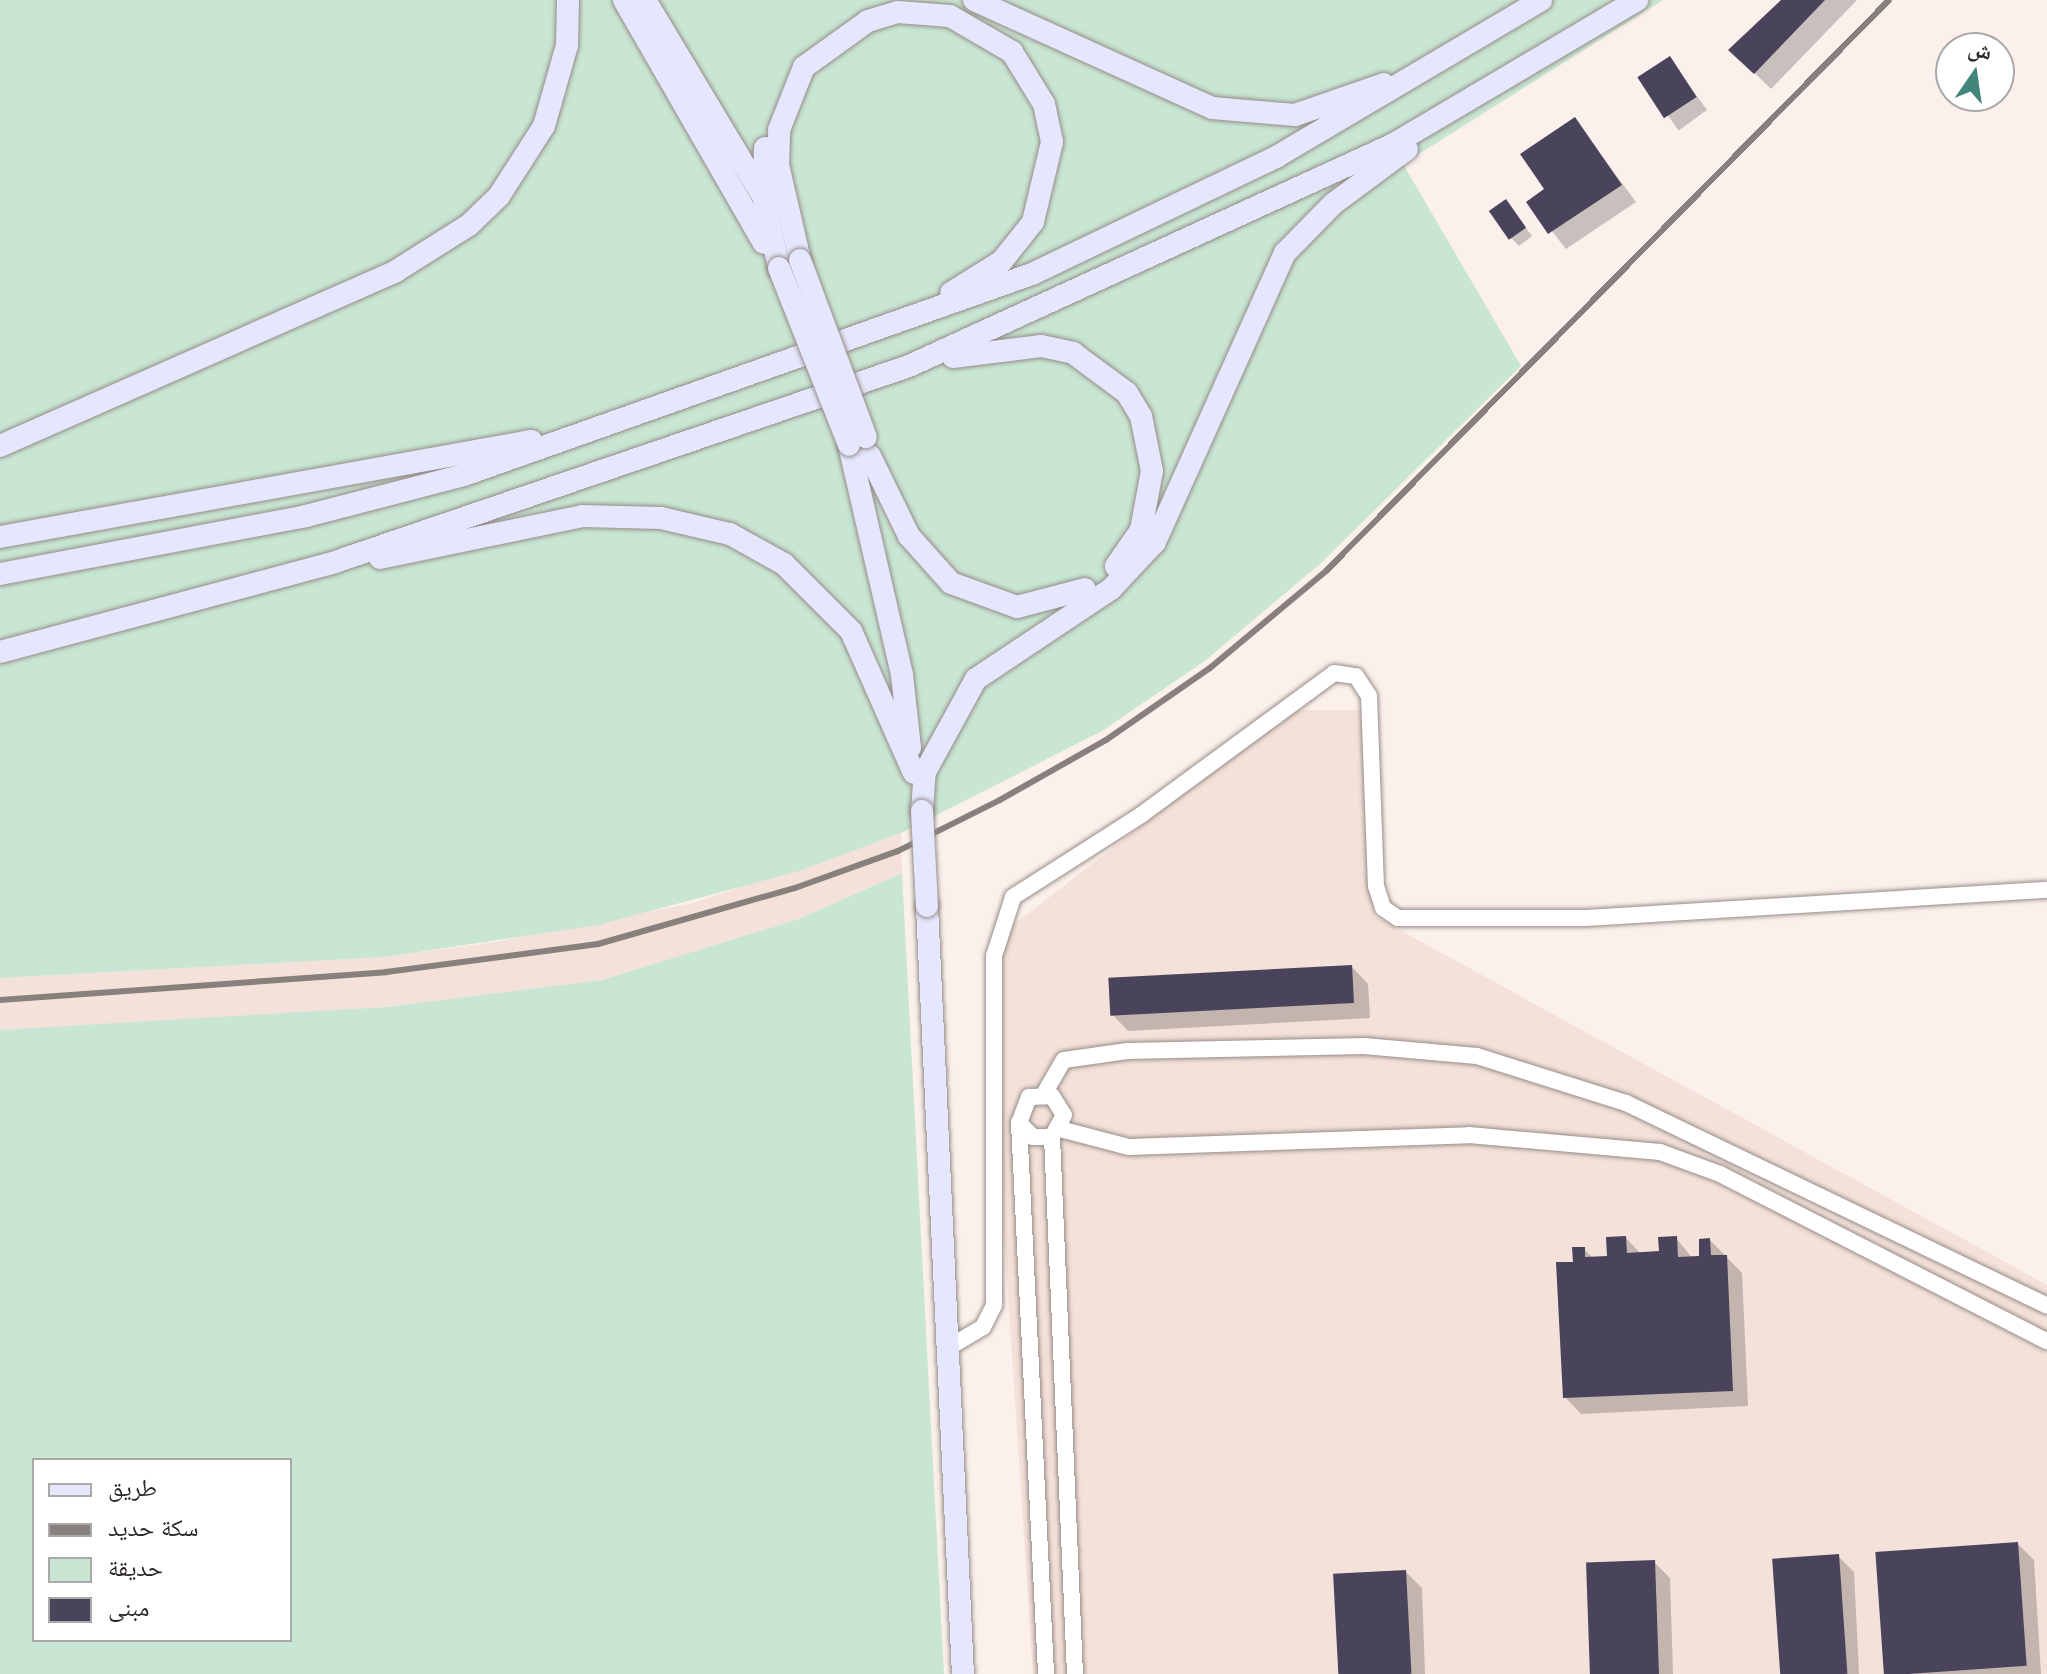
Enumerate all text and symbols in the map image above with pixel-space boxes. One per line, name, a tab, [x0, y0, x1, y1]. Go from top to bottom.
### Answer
north arrow	[1935, 32, 2015, 112]
text: ش	[1966, 35, 1994, 65]
legend	[32, 1458, 292, 1642]
text: طريق	[108, 1474, 157, 1501]
text: سكة حديد	[108, 1514, 199, 1541]
text: حديقة	[108, 1554, 163, 1581]
text: مبنى	[108, 1594, 149, 1621]

